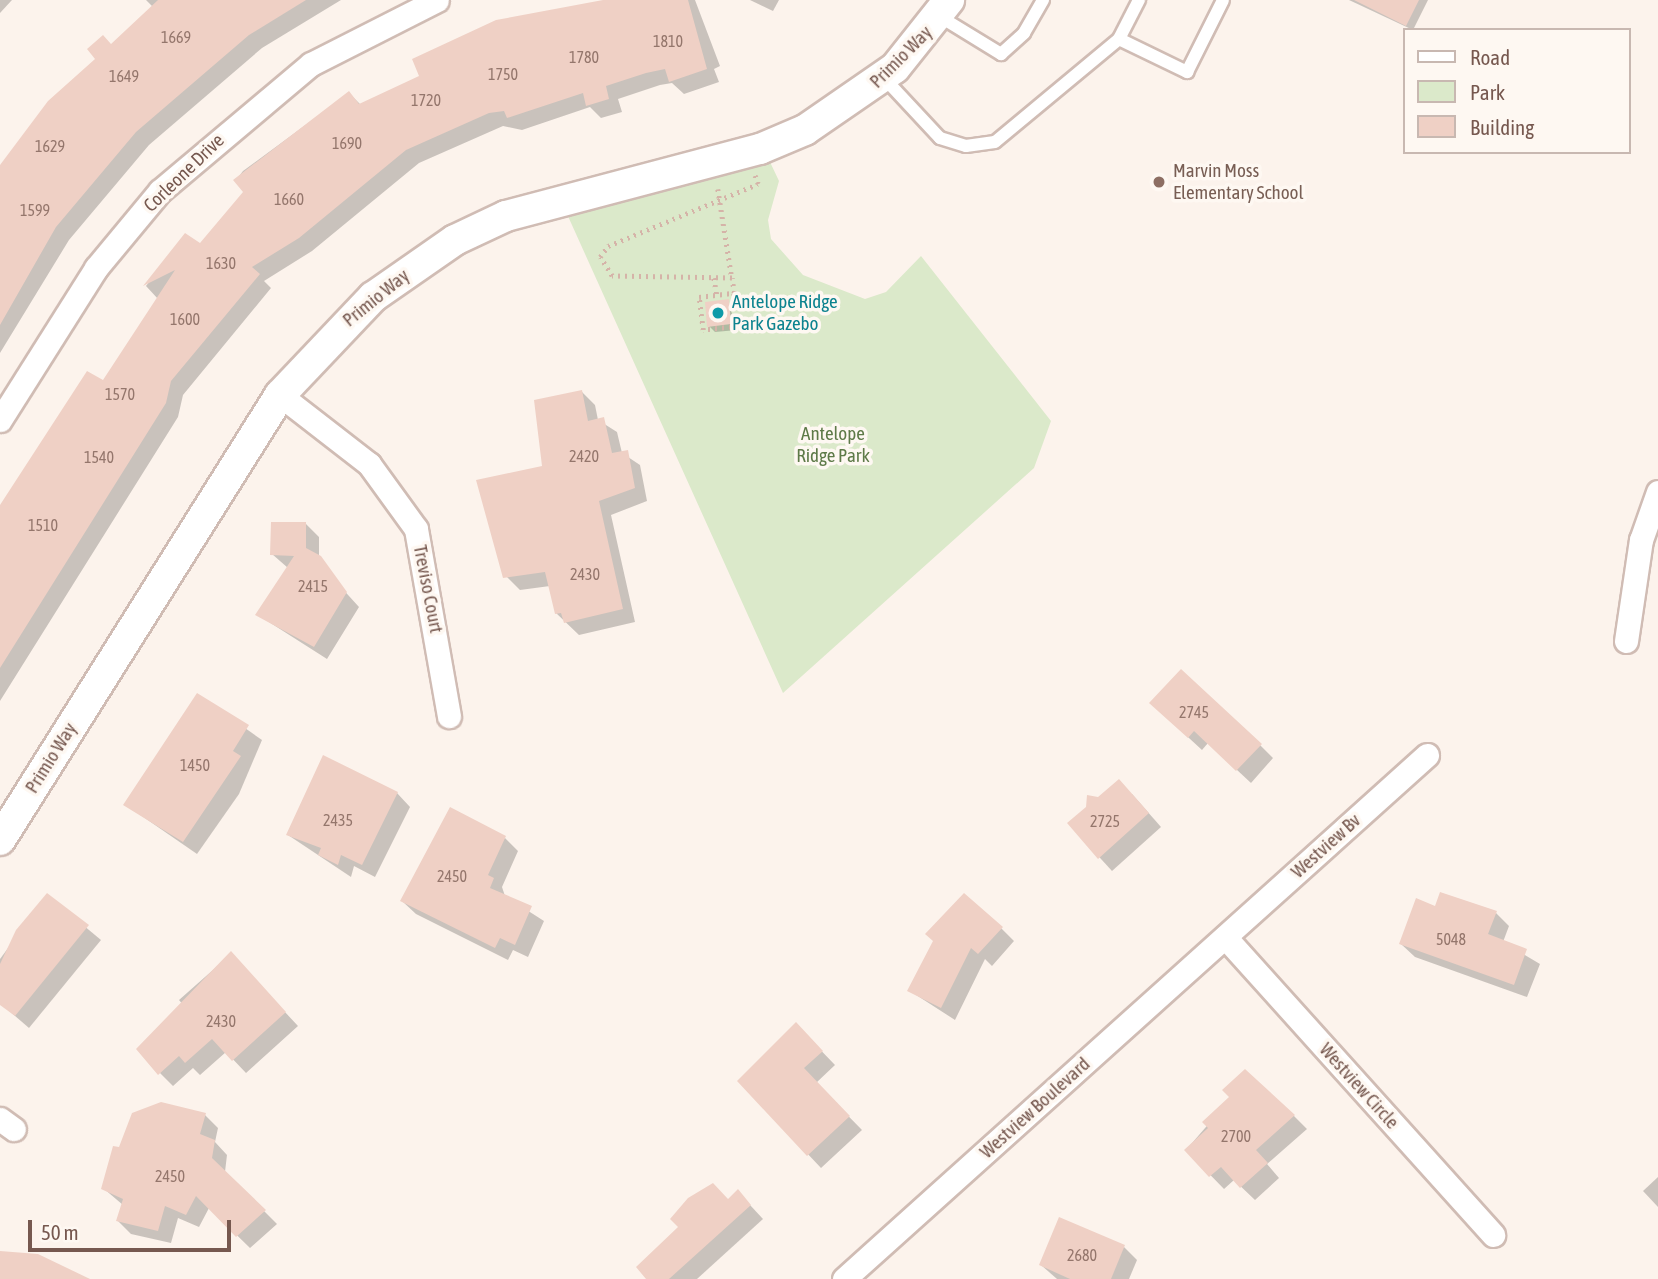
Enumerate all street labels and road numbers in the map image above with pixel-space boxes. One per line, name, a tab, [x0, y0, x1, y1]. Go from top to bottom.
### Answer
street label: Primio Way	[865, 21, 937, 93]
street label: Corleone Drive	[139, 129, 229, 217]
street label: Primio Way	[338, 264, 414, 332]
street label: Treviso Court	[408, 543, 448, 635]
street label: Primio Way	[20, 719, 82, 797]
street label: Westview Bv	[1287, 809, 1365, 883]
street label: Westview Circle	[1315, 1038, 1403, 1134]
street label: Westview Boulevard	[975, 1053, 1095, 1163]

